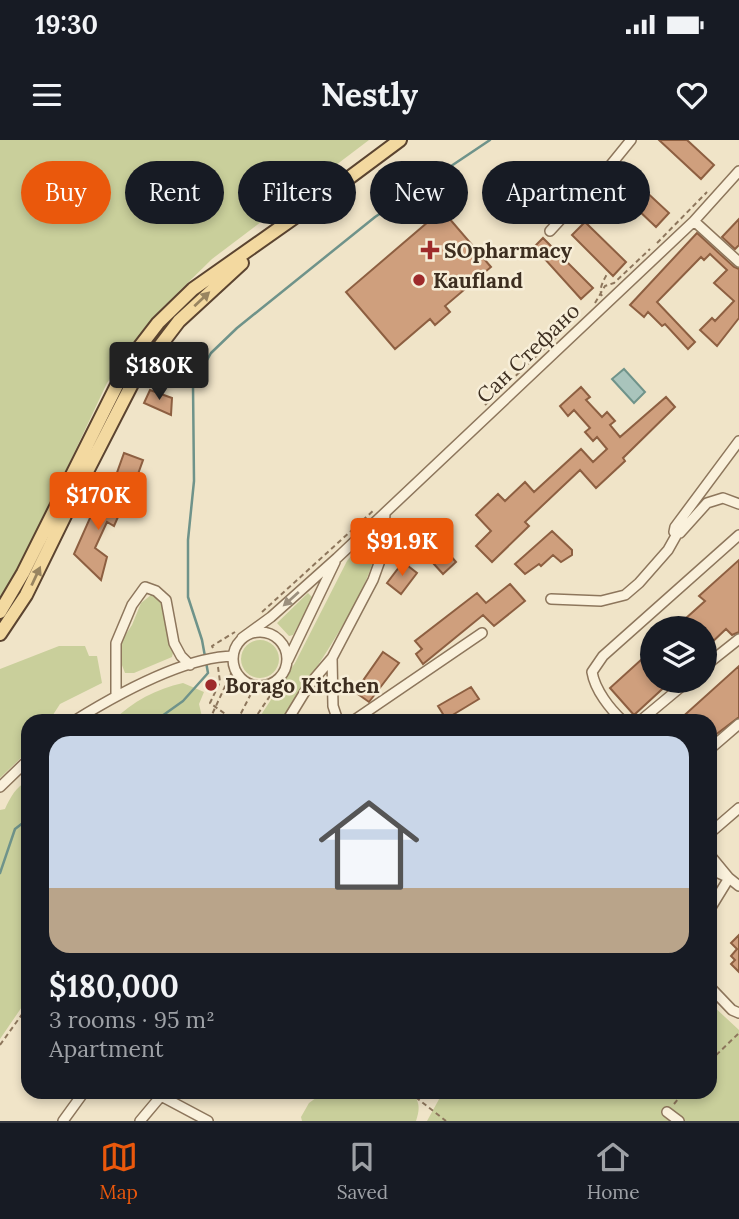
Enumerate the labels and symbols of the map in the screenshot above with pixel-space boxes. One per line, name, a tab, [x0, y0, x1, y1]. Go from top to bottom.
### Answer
place label: SOpharmacy	[444, 237, 573, 264]
marker: SOpharmacy	[422, 242, 438, 258]
place label: Kaufland	[433, 267, 523, 294]
marker: Kaufland	[411, 272, 427, 288]
one-way arrow	[193, 291, 210, 307]
street label: Сан Стефано	[471, 297, 585, 409]
pin: $180K	[110, 342, 208, 402]
pin: $170K	[49, 472, 147, 532]
pin: $91.9K	[345, 518, 459, 578]
one-way arrow	[30, 566, 42, 586]
one-way arrow	[282, 591, 300, 607]
place label: Borago Kitchen	[225, 672, 380, 699]
marker: Borago Kitchen	[203, 677, 219, 693]

